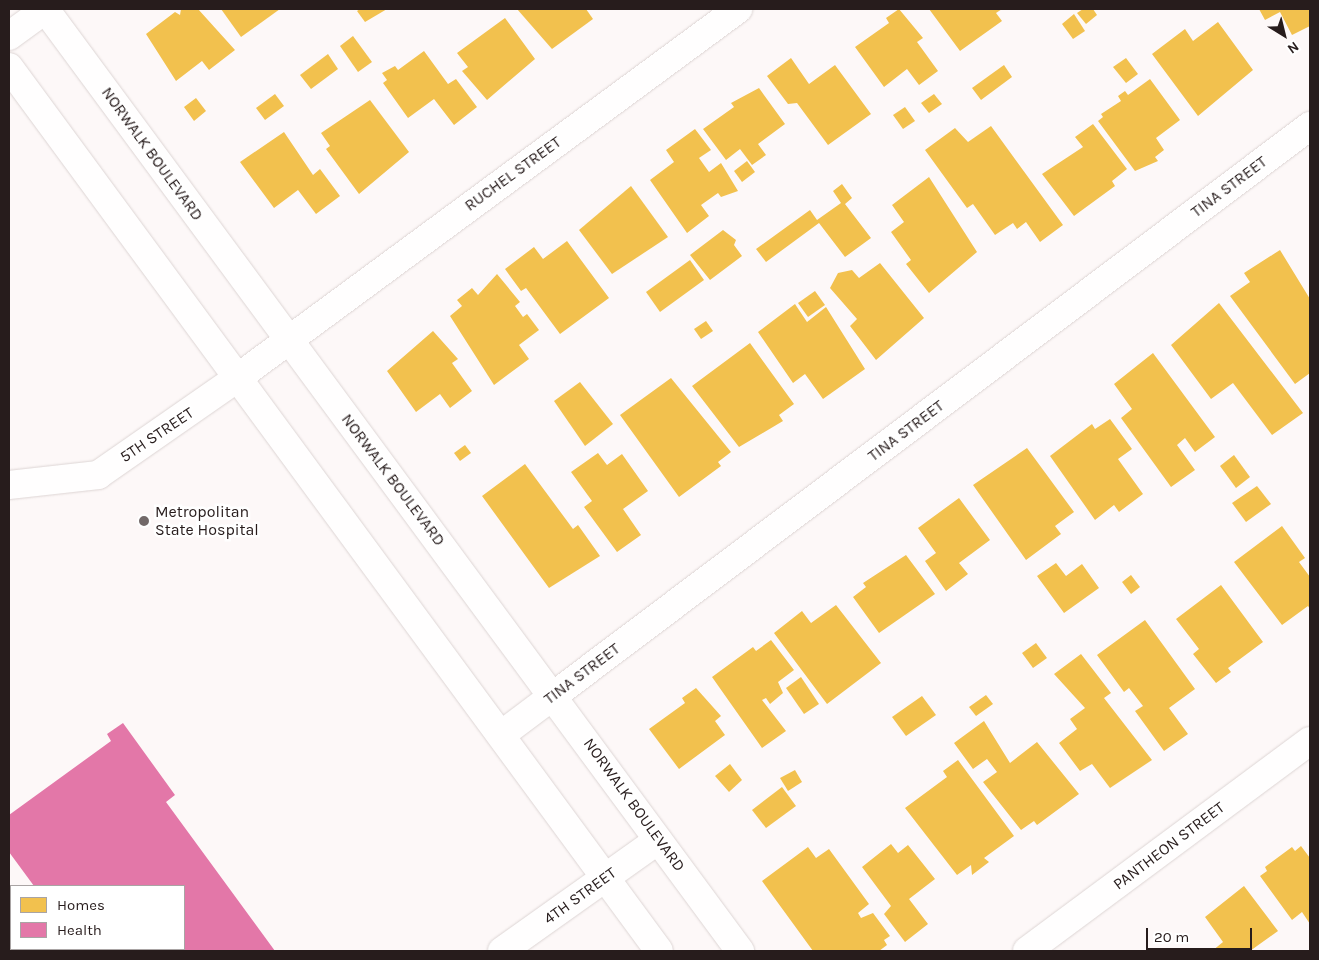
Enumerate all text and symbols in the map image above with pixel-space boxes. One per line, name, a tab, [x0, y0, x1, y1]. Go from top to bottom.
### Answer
north arrow	[1259, 10, 1309, 60]
text: N	[1284, 38, 1302, 57]
street label: NORWALK BOULEVARD	[97, 84, 207, 224]
street label: RUCHEL STREET	[461, 133, 565, 215]
street label: TINA STREET	[1187, 152, 1271, 222]
street label: TINA STREET	[864, 396, 948, 466]
street label: 5TH STREET	[116, 403, 198, 467]
street label: NORWALK BOULEVARD	[337, 410, 449, 550]
place label: Metropolitan State Hospital	[155, 502, 259, 540]
marker: Metropolitan State Hospital	[137, 514, 151, 528]
street label: TINA STREET	[540, 639, 624, 709]
street label: NORWALK BOULEVARD	[579, 735, 689, 875]
street label: PANTHEON STREET	[1109, 798, 1229, 894]
street label: 4TH STREET	[540, 863, 620, 929]
legend	[10, 885, 185, 950]
text: Homes	[57, 896, 105, 914]
scale bar	[1149, 918, 1255, 950]
text: Health	[57, 921, 102, 939]
text: 20 m	[1154, 928, 1189, 946]

